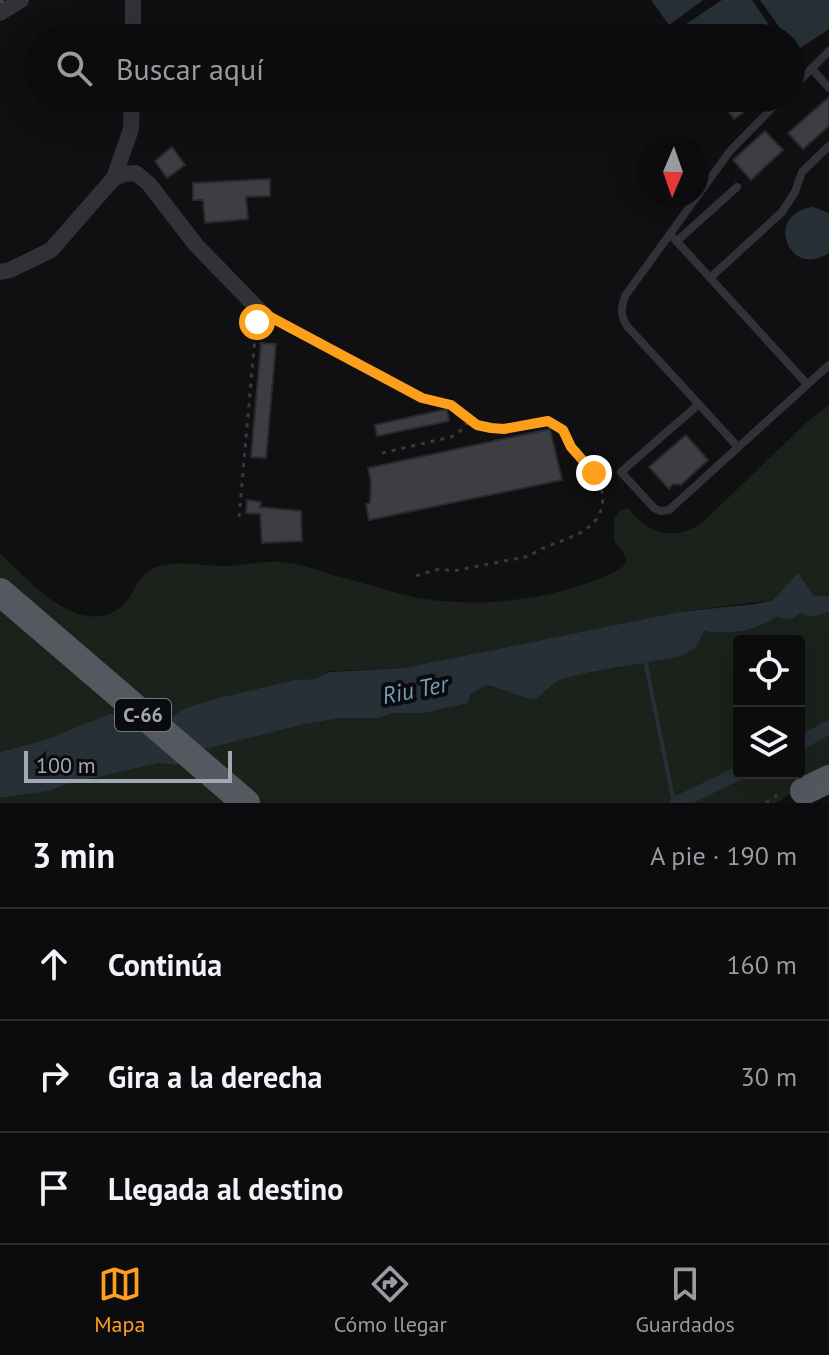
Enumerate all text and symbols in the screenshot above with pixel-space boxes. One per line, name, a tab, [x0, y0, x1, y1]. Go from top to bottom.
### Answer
search box	[24, 24, 805, 112]
icon: search	[52, 46, 96, 90]
text: Buscar aquí	[116, 49, 264, 88]
north arrow	[637, 136, 709, 208]
route start	[239, 304, 275, 340]
route end	[576, 455, 612, 491]
map controls	[733, 635, 805, 779]
button: locate	[733, 635, 805, 707]
water label: Riu Ter	[379, 668, 453, 711]
road number: C-66	[115, 699, 171, 731]
button: layers	[733, 707, 805, 779]
scale bar	[24, 747, 232, 783]
text: 100 m	[36, 751, 96, 779]
text: 3 min	[32, 833, 115, 877]
text: A pie · 190 m	[650, 839, 797, 872]
icon: ahead	[32, 942, 76, 986]
text: Continúa	[108, 945, 222, 984]
text: 160 m	[726, 948, 797, 981]
icon: right	[32, 1054, 76, 1098]
text: Gira a la derecha	[108, 1057, 322, 1096]
text: 30 m	[741, 1060, 797, 1093]
icon: arrive	[32, 1166, 76, 1210]
text: Llegada al destino	[108, 1169, 343, 1208]
tab: Mapa	[94, 1262, 145, 1338]
tab: Cómo llegar	[334, 1262, 447, 1338]
tab: Guardados	[635, 1262, 735, 1338]

